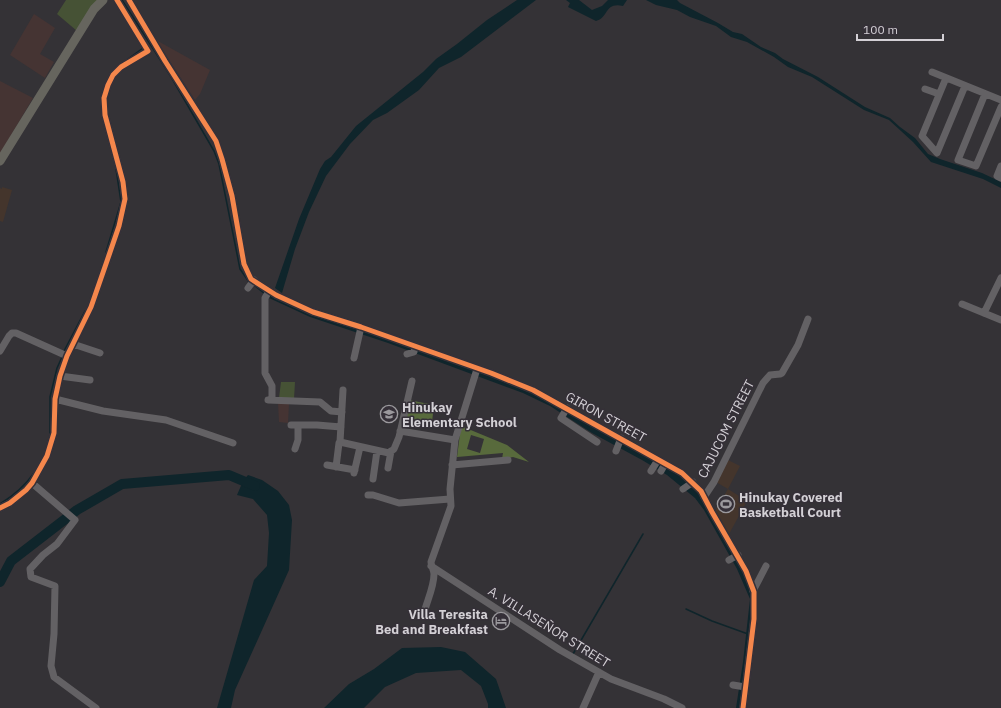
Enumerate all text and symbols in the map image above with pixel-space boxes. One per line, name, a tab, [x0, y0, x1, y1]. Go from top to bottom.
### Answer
scale bar	[857, 16, 943, 42]
text: 100 m	[863, 22, 898, 37]
street label: CAJUCOM STREET	[694, 376, 758, 481]
street label: GIRON STREET	[563, 388, 650, 446]
place label: Hinukay Elementary School	[402, 399, 517, 431]
school or university icon: Hinukay Elementary School	[379, 404, 399, 424]
place label: Hinukay Covered Basketball Court	[739, 489, 843, 521]
sports icon: Hinukay Covered Basketball Court	[716, 494, 736, 514]
street label: A. VILLASEÑOR STREET	[485, 583, 614, 672]
place label: Villa Teresita Bed and Breakfast	[375, 606, 488, 638]
hotel icon: Villa Teresita Bed and Breakfast	[491, 611, 511, 631]

